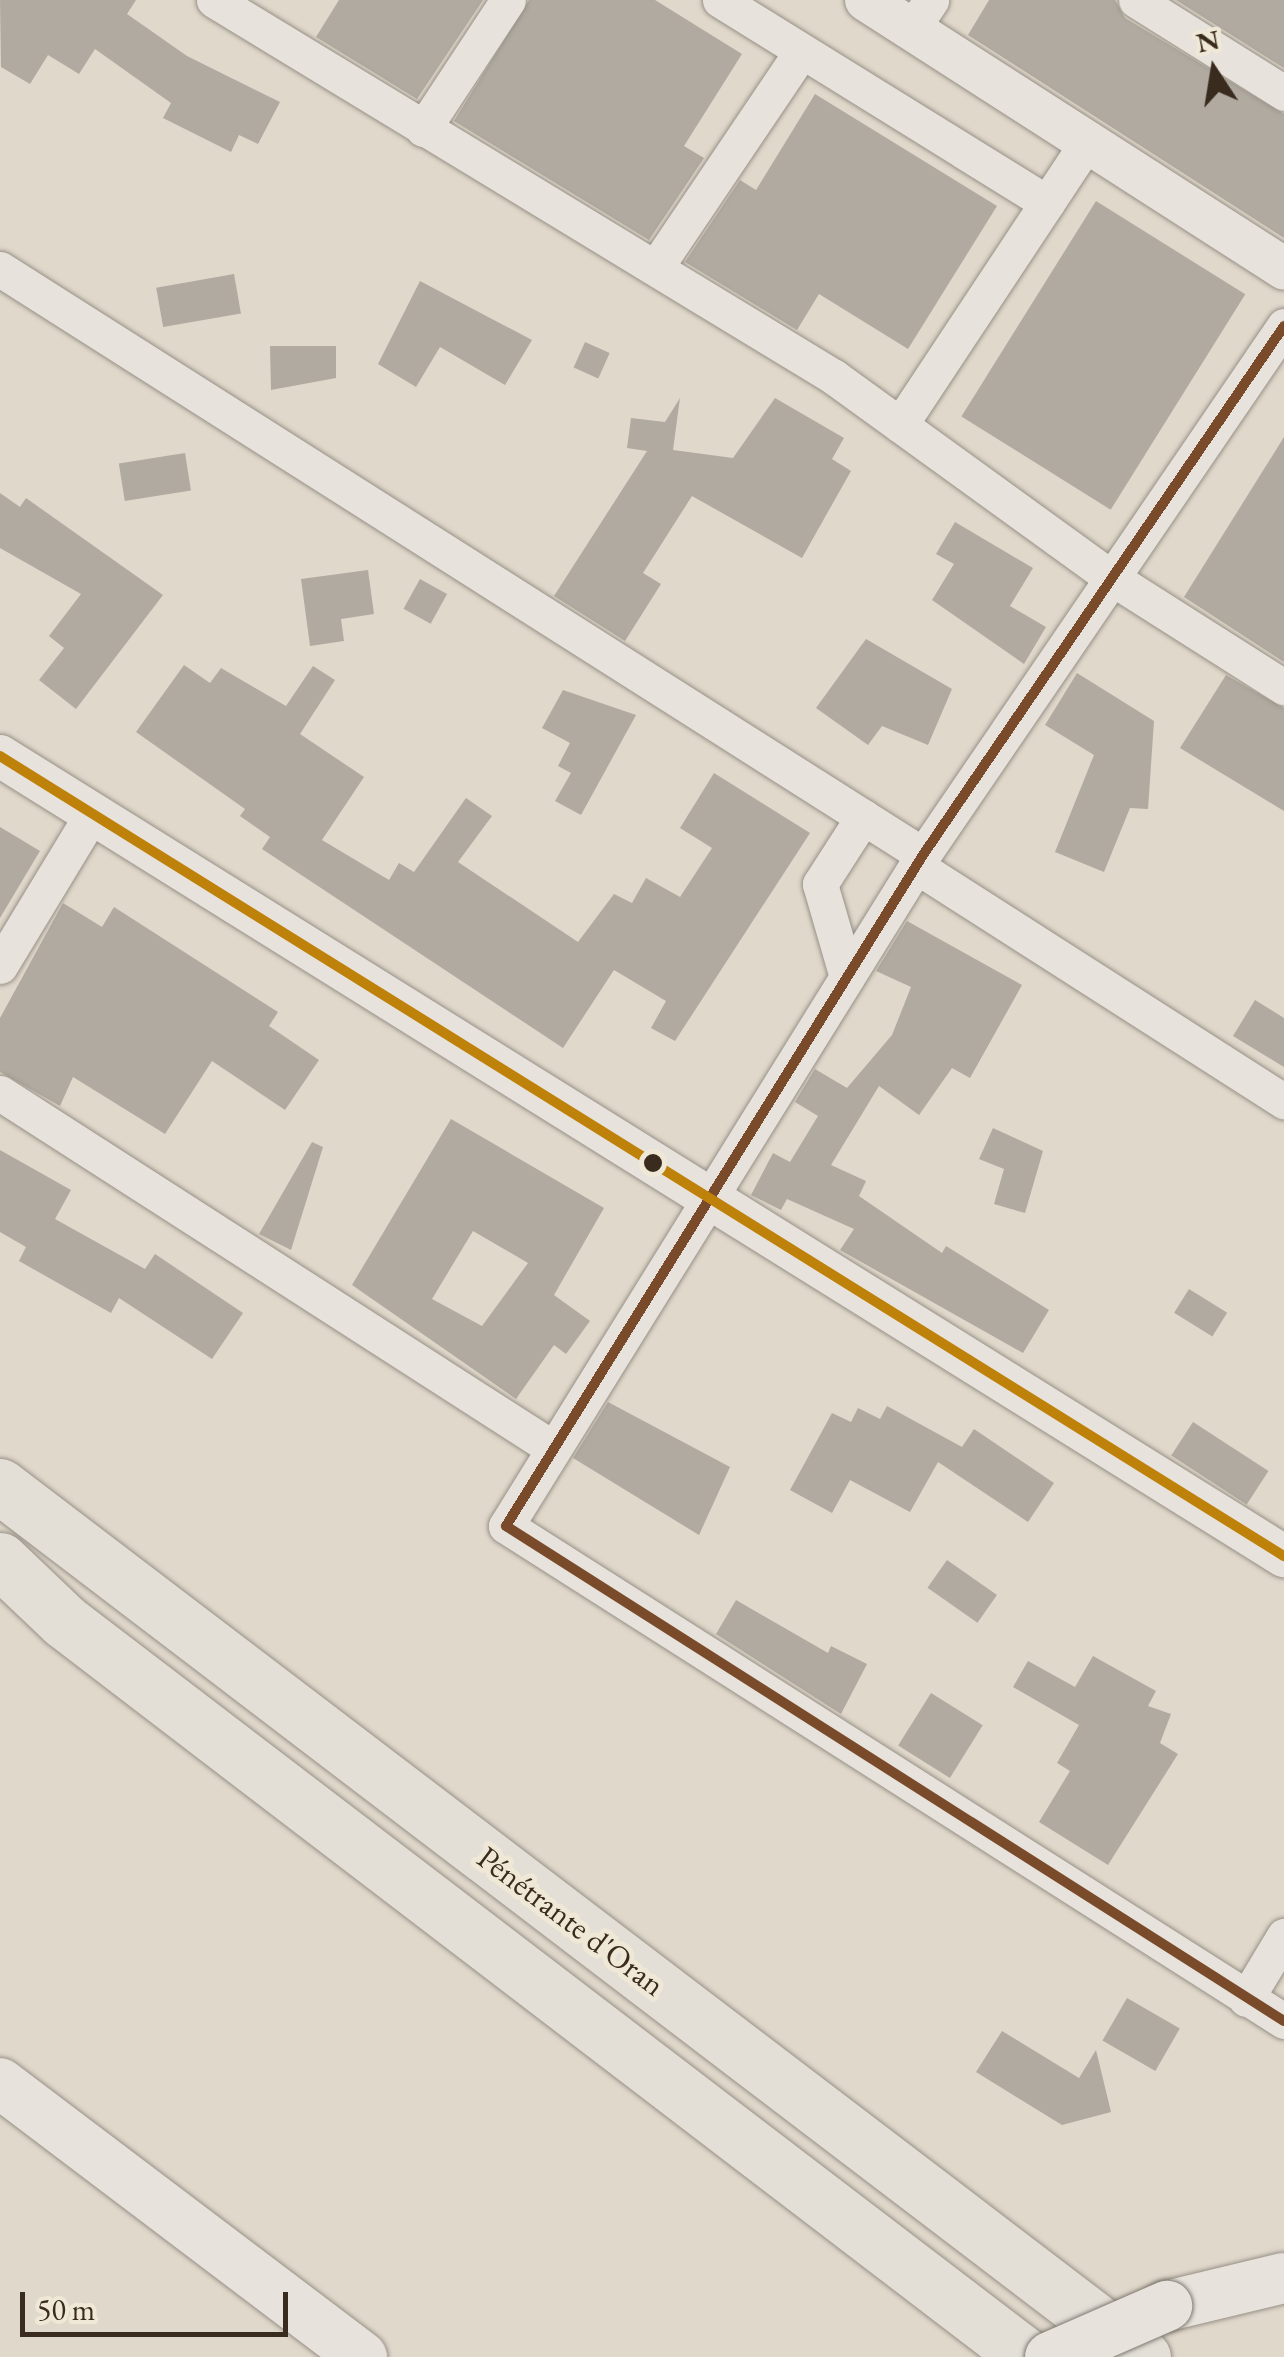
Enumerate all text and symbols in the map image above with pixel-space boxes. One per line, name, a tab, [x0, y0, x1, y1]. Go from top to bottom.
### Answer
north arrow	[1164, 20, 1264, 120]
text: N	[1193, 21, 1223, 61]
unlabelled marker	[643, 1153, 663, 1173]
street label: Pénétrante d'Oran	[470, 1838, 672, 2004]
scale bar	[25, 2272, 292, 2334]
text: 50 m	[37, 2290, 95, 2329]

